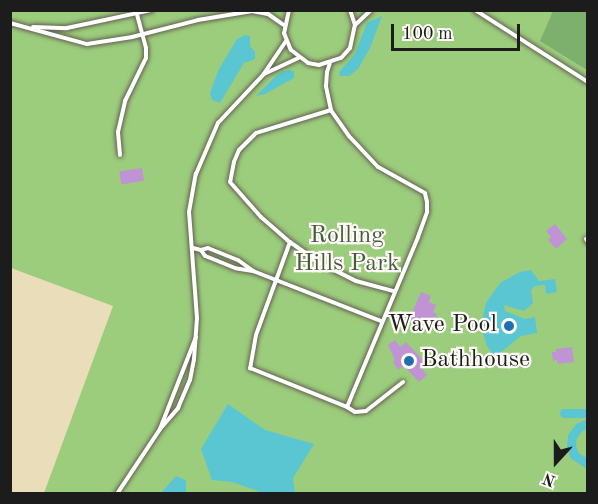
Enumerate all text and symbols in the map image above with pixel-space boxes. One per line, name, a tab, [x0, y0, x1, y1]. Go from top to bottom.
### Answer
scale bar	[394, 12, 523, 50]
text: 100 m	[402, 25, 453, 43]
park label: Rolling Hills Park	[295, 223, 399, 279]
place label: Wave Pool	[388, 312, 497, 340]
marker: Wave Pool	[502, 319, 516, 333]
place label: Bathhouse	[421, 347, 530, 375]
marker: Bathhouse	[402, 354, 416, 368]
north arrow	[526, 432, 586, 492]
text: N	[541, 469, 558, 488]

